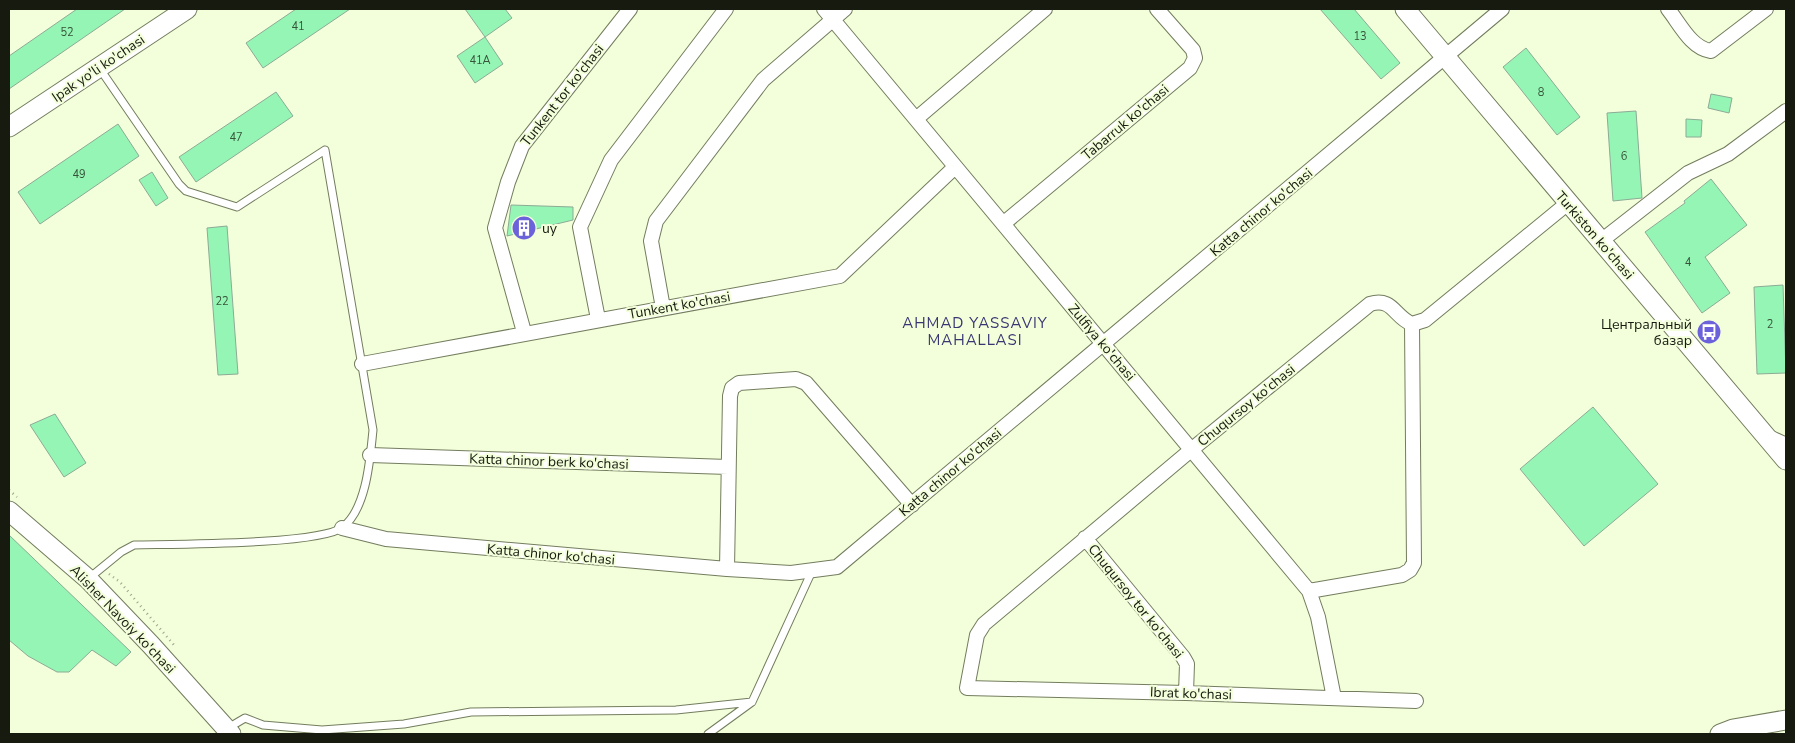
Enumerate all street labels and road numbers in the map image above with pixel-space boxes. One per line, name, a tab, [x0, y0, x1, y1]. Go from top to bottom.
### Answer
street label: Ipak yo'li ko'chasi	[48, 30, 148, 107]
street label: Tunkent tor ko'chasi	[517, 40, 608, 150]
street label: Tabarruk ko'chasi	[1078, 80, 1173, 164]
street label: Katta chinor ko'chasi	[1206, 164, 1317, 261]
street label: Turkiston ko'chasi	[1551, 187, 1638, 283]
street label: Tunkent ko'chasi	[626, 287, 732, 324]
street label: Zulfiya ko'chasi	[1064, 300, 1140, 385]
street label: Chuqursoy ko'chasi	[1193, 360, 1299, 451]
street label: Katta chinor ko'chasi	[895, 424, 1006, 521]
street label: Katta chinor berk ko'chasi	[469, 449, 629, 474]
street label: Katta chinor ko'chasi	[486, 539, 616, 570]
street label: Chuqursoy tor ko'chasi	[1083, 540, 1188, 663]
street label: Alisher Navoiy ko'chasi	[66, 561, 180, 678]
street label: Ibrat ko'chasi	[1150, 683, 1232, 704]

